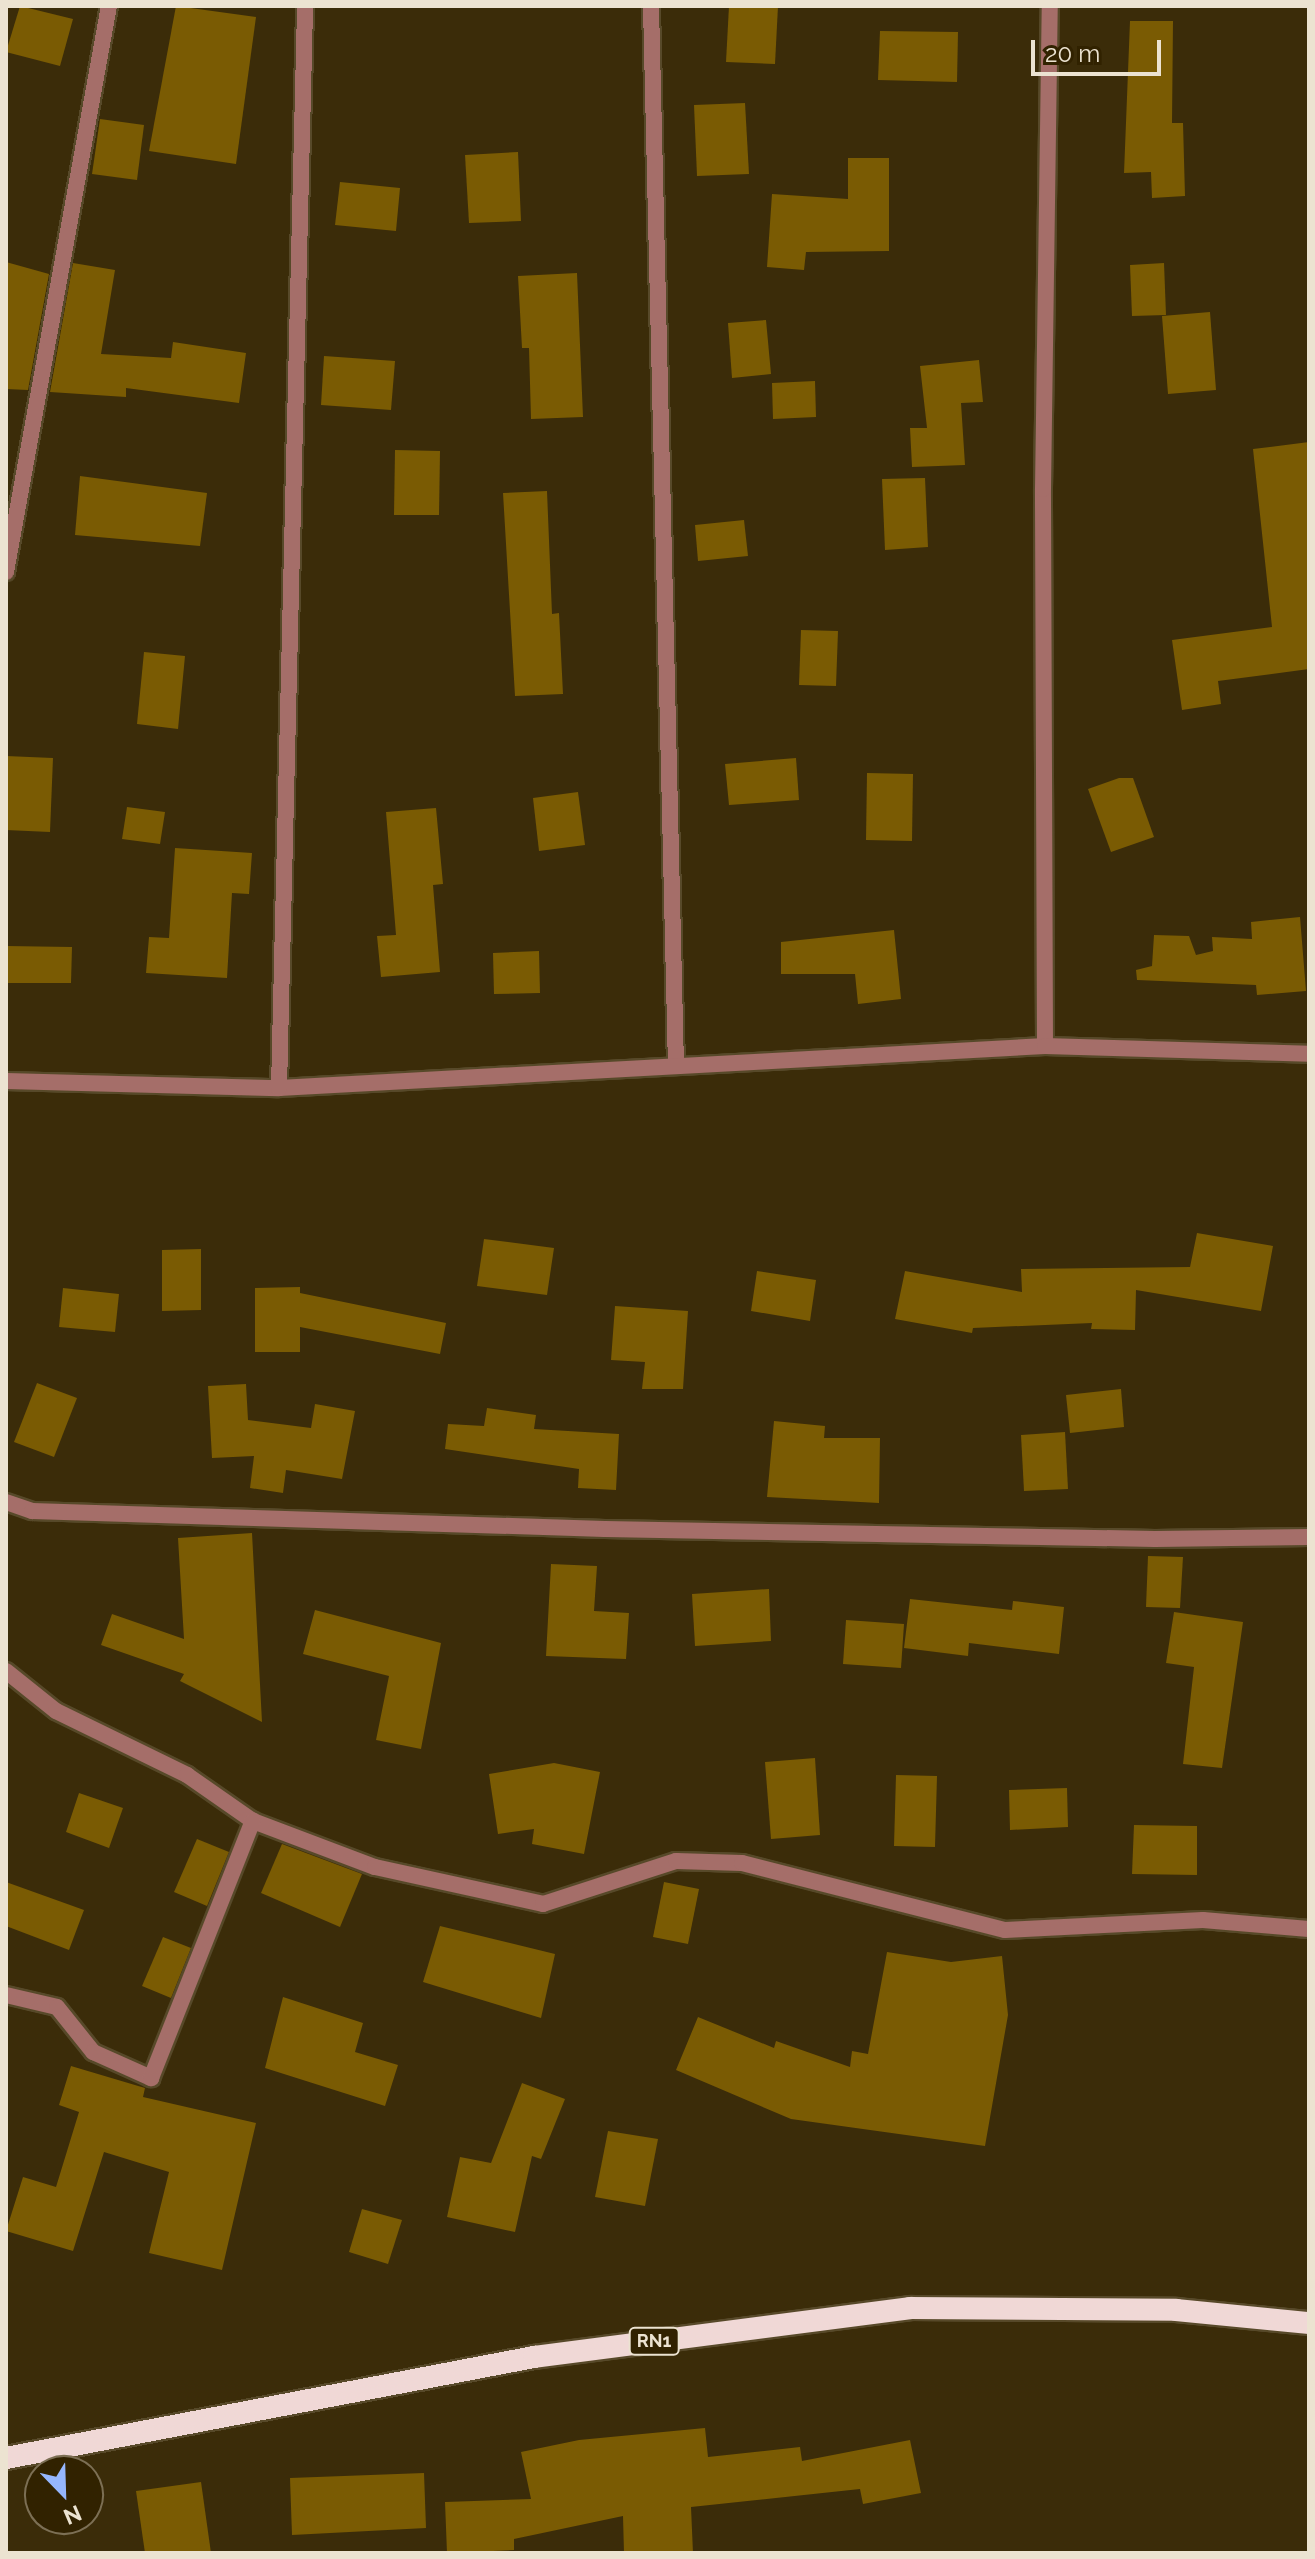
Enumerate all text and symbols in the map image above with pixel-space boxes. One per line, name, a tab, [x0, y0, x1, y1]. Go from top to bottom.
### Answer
scale bar	[1035, 24, 1165, 74]
text: 20 m	[1045, 39, 1100, 68]
road number: RN1	[628, 2327, 680, 2355]
north arrow	[24, 2455, 104, 2535]
text: N	[60, 2500, 85, 2530]

